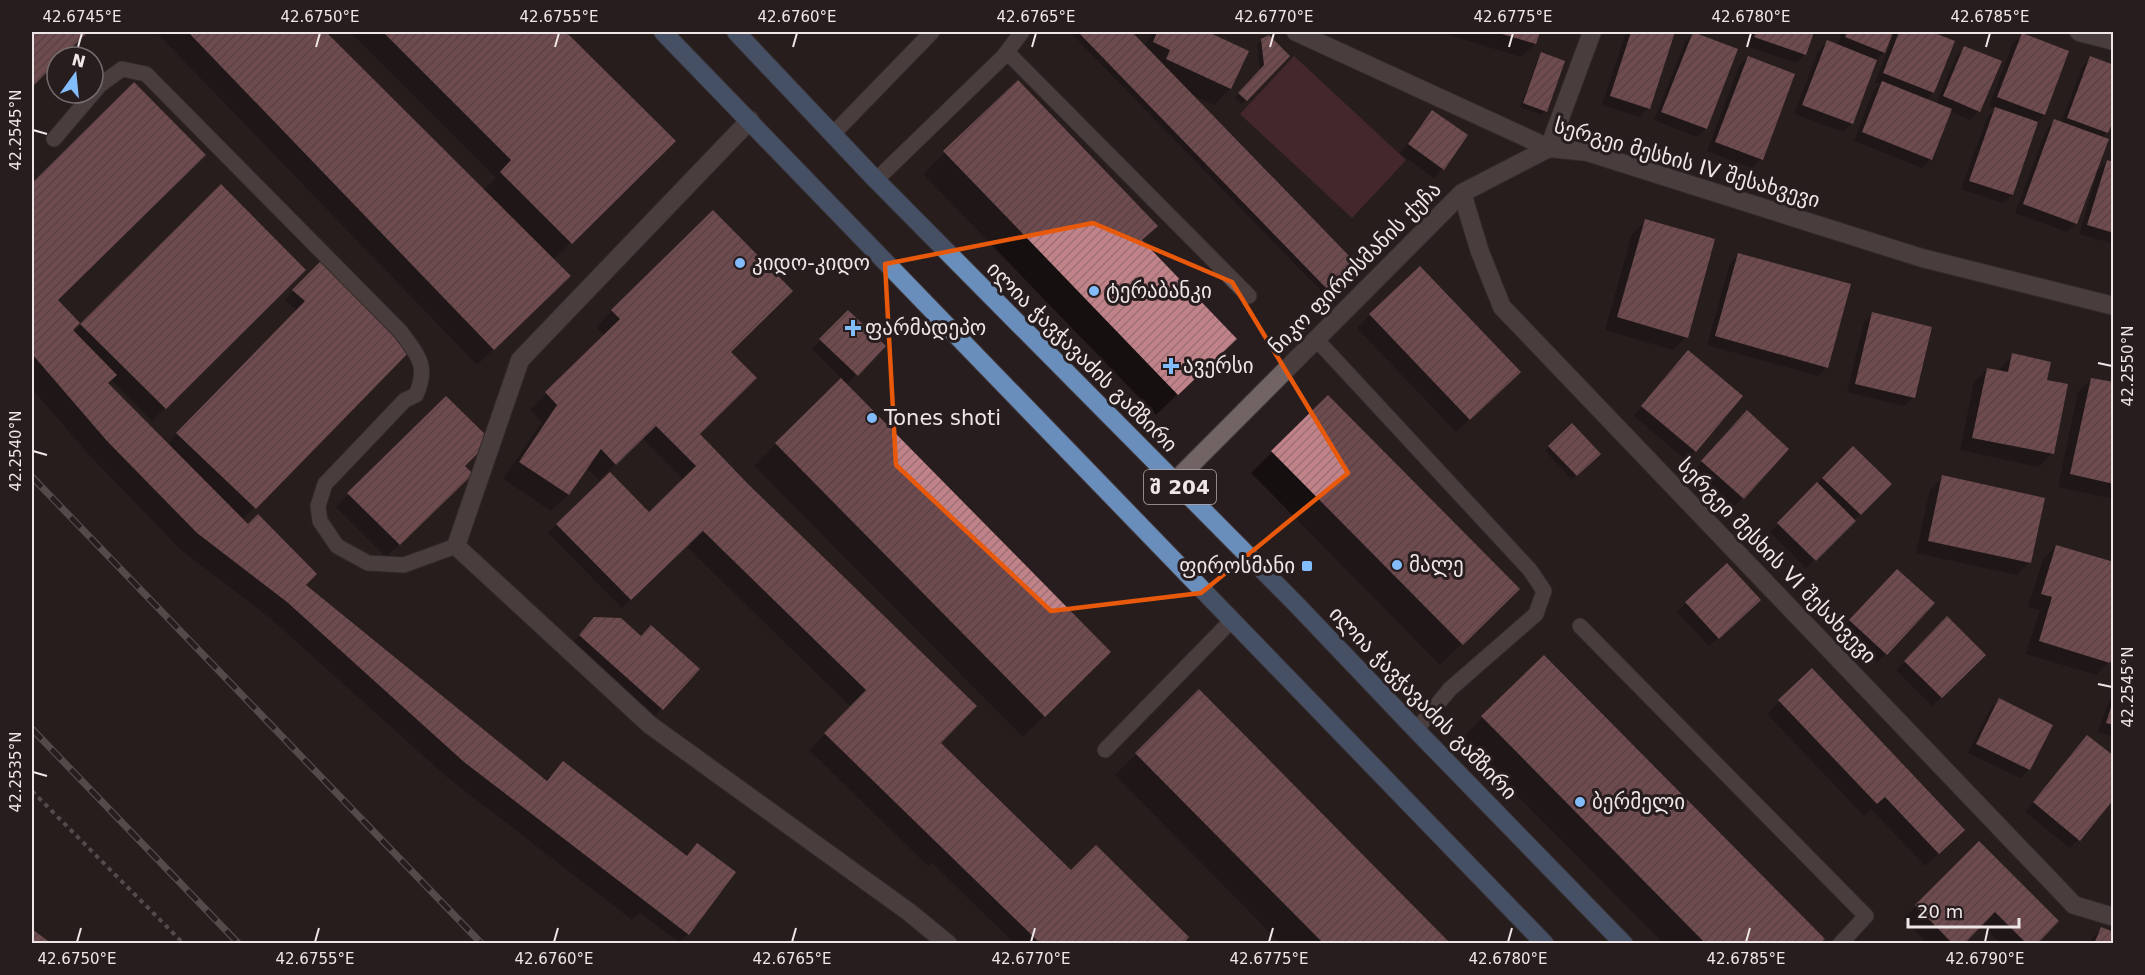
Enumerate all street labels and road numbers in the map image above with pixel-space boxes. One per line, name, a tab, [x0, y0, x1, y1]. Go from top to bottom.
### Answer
street label: სერგეი მესხის IV შესახვევი	[1551, 114, 1823, 212]
street label: ნიკო ფიროსმანის ქუჩა	[1264, 177, 1446, 359]
street label: ილია ჭავჭავაძის გამზირი	[982, 257, 1182, 457]
street label: სერგეი მესხის VI შესახვევი	[1673, 454, 1881, 668]
road number: შ 204	[1144, 470, 1216, 504]
street label: ილია ჭავჭავაძის გამზირი	[1324, 601, 1522, 805]

